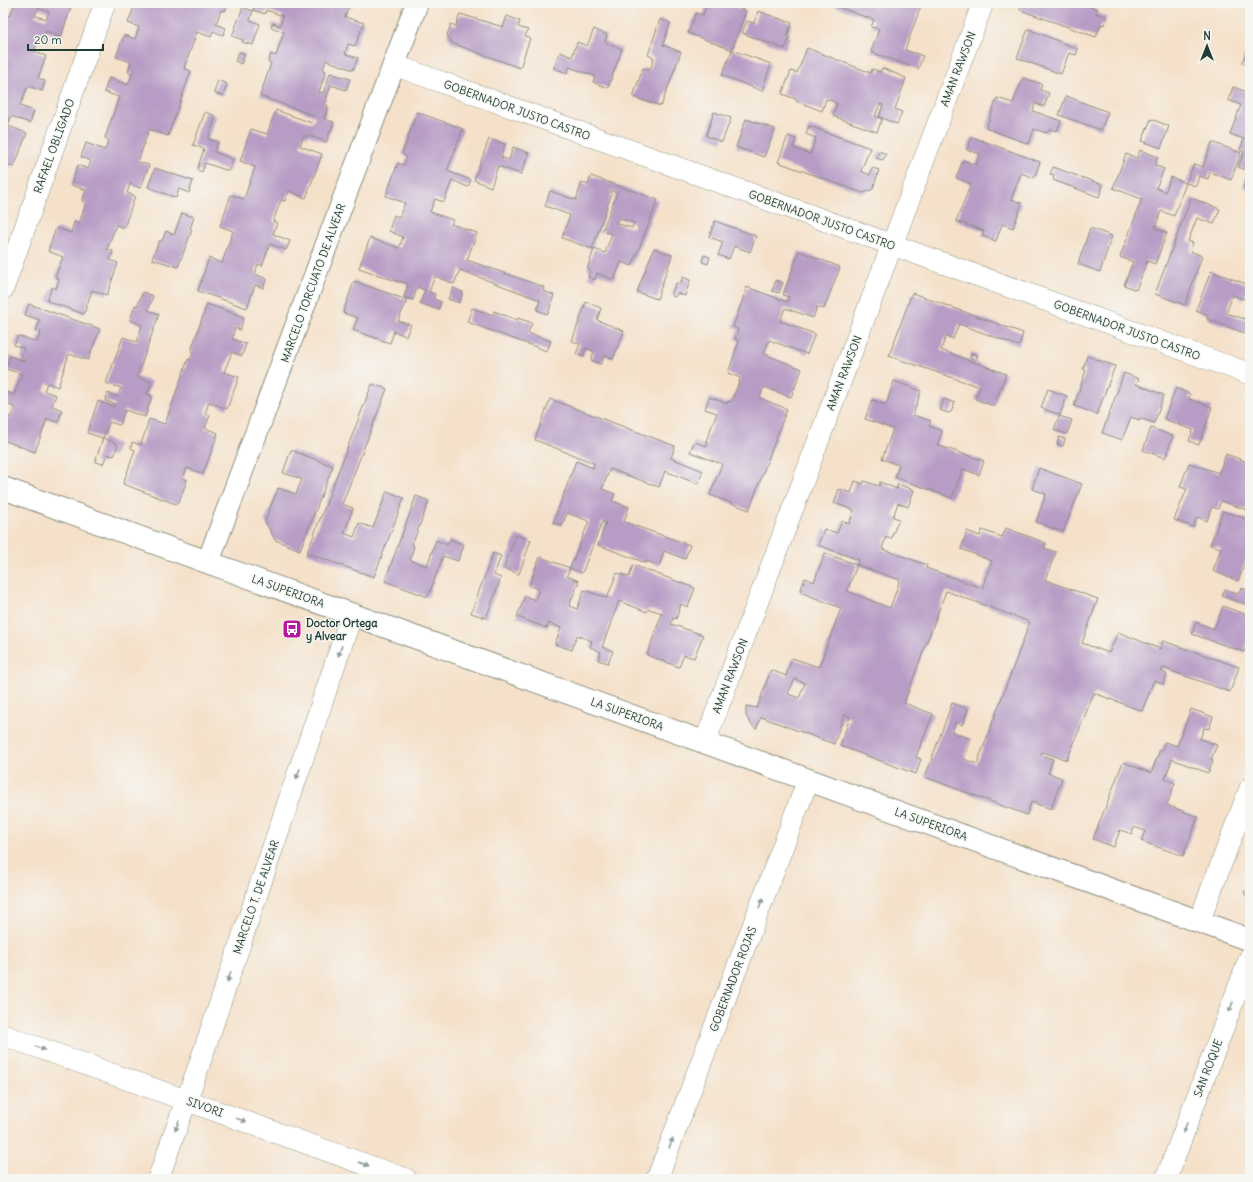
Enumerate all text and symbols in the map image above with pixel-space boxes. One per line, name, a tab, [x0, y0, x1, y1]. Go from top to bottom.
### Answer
scale bar	[28, 26, 103, 52]
north arrow	[1187, 26, 1227, 66]
street label: AMAN RAWSON	[937, 29, 979, 109]
text: N	[1203, 29, 1211, 43]
text: 20 m	[34, 32, 62, 47]
street label: GOBERNADOR JUSTO CASTRO	[442, 77, 592, 143]
street label: RAFAEL OBLIGADO	[30, 97, 78, 195]
street label: GOBERNADOR JUSTO CASTRO	[747, 187, 897, 253]
street label: MARCELO TORCUATO DE ALVEAR	[278, 201, 348, 365]
street label: GOBERNADOR JUSTO CASTRO	[1052, 297, 1202, 363]
street label: AMAN RAWSON	[823, 333, 865, 413]
street label: LA SUPERIORA	[250, 571, 326, 611]
place label: Doctor Ortega y Alvear	[306, 616, 378, 644]
bus stop icon: Doctor Ortega y Alvear	[281, 618, 303, 640]
street label: AMAN RAWSON	[709, 636, 751, 716]
one-way arrow	[336, 646, 342, 658]
street label: LA SUPERIORA	[589, 694, 665, 734]
one-way arrow	[295, 769, 301, 781]
street label: LA SUPERIORA	[893, 804, 969, 844]
street label: MARCELO T. DE ALVEAR	[230, 838, 282, 956]
one-way arrow	[759, 896, 765, 908]
street label: GOBERNADOR ROJAS	[706, 924, 760, 1034]
one-way arrow	[226, 971, 232, 983]
one-way arrow	[1228, 1001, 1234, 1013]
street label: SAN ROQUE	[1191, 1037, 1225, 1099]
one-way arrow	[34, 1046, 46, 1052]
street label: SIVORI	[185, 1094, 225, 1120]
one-way arrow	[236, 1118, 248, 1124]
one-way arrow	[174, 1121, 180, 1133]
one-way arrow	[1182, 1123, 1188, 1135]
one-way arrow	[669, 1136, 675, 1148]
one-way arrow	[358, 1161, 370, 1167]

